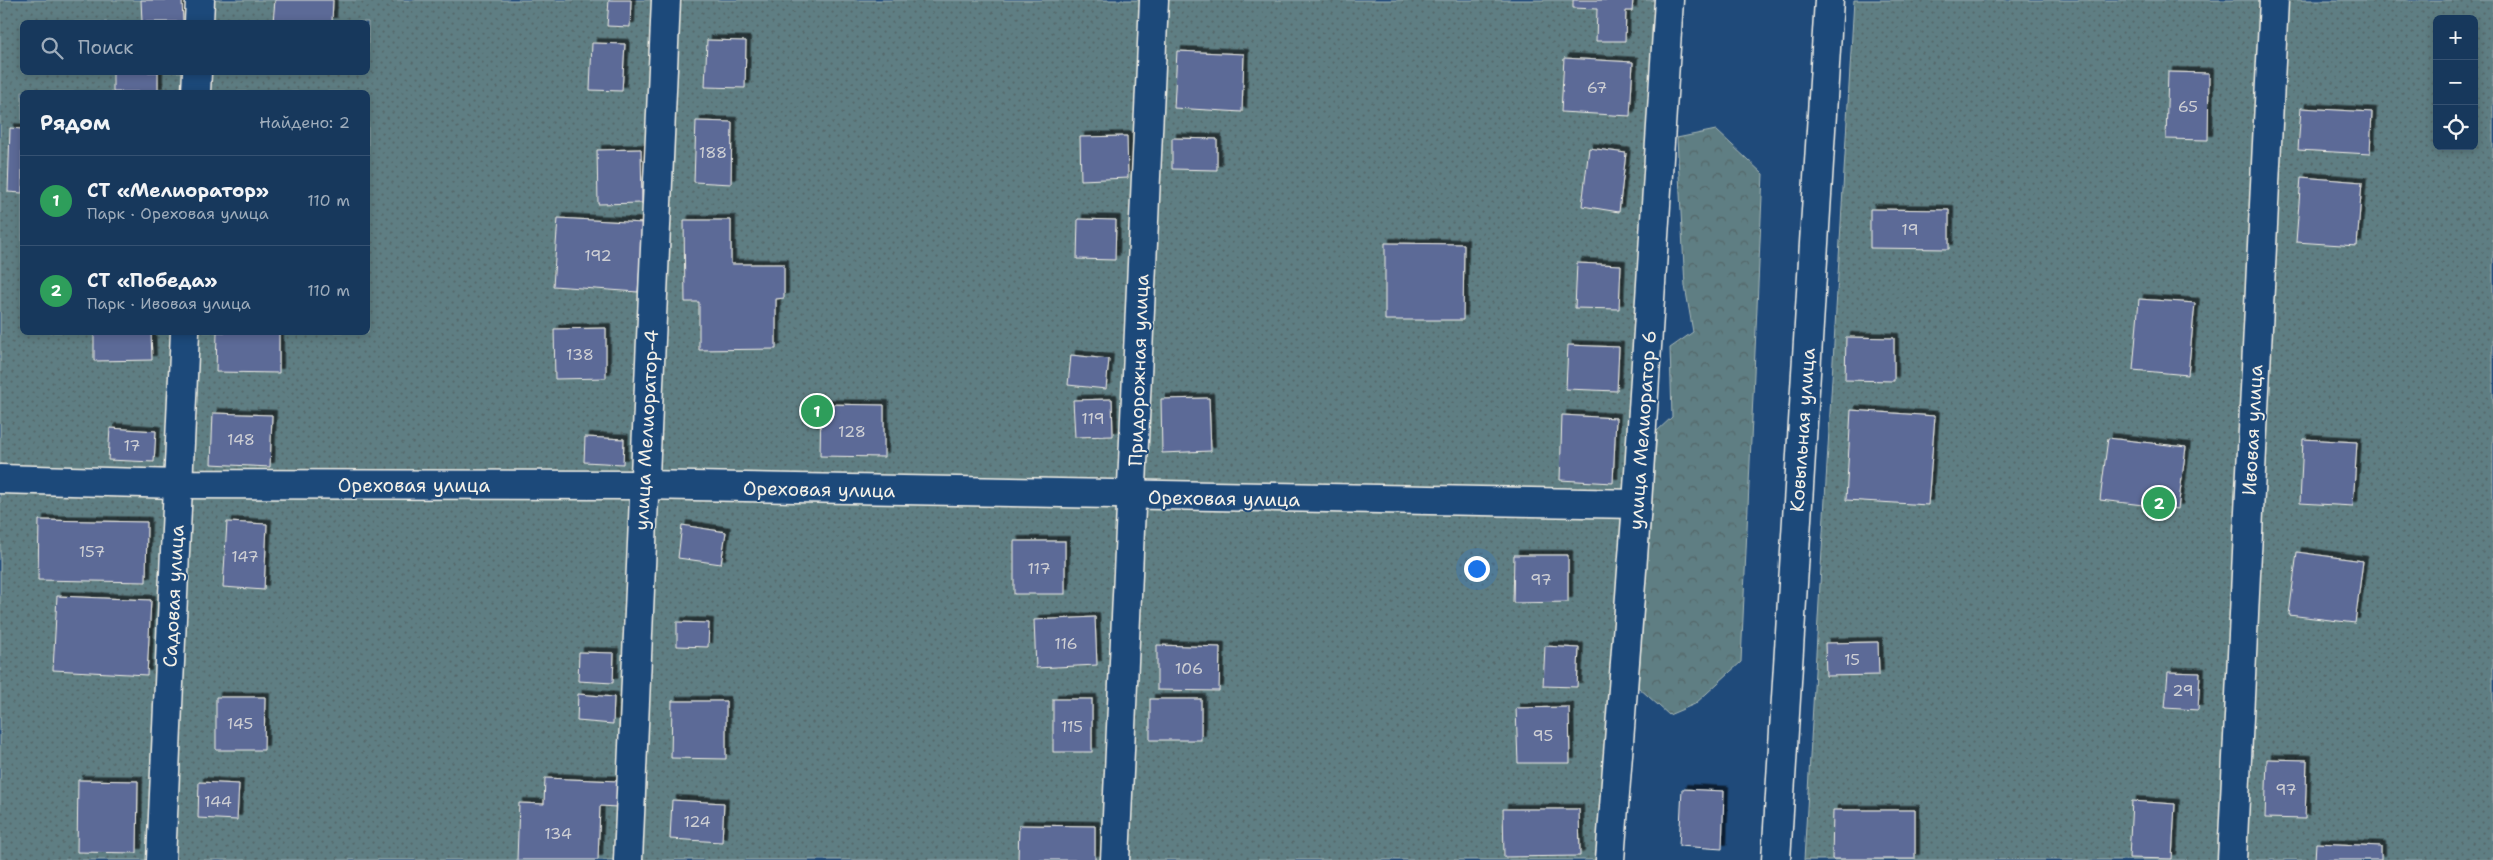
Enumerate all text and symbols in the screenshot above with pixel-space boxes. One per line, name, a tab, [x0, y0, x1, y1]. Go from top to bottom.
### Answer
map controls	[2433, 15, 2478, 150]
button: +	[2433, 15, 2478, 60]
search box	[20, 20, 370, 75]
icon: search	[38, 34, 66, 62]
text: Поиск	[78, 35, 133, 60]
button: −	[2433, 60, 2478, 105]
house number: 67	[1587, 77, 1607, 98]
house number: 65	[2178, 96, 2198, 117]
button: locate	[2433, 105, 2478, 150]
text: Рядом	[40, 109, 110, 137]
text: Найдено: 2	[259, 112, 350, 133]
house number: 188	[699, 142, 727, 163]
text: СТ «Мелиоратор»	[87, 178, 269, 203]
text: 1	[52, 190, 60, 211]
text: 110 m	[307, 190, 350, 211]
text: Парк · Ореховая улица	[87, 203, 269, 224]
house number: 19	[1901, 219, 1919, 240]
house number: 192	[584, 245, 612, 266]
text: СТ «Победа»	[87, 268, 217, 293]
street label: Придорожная улица	[1123, 273, 1154, 467]
text: 2	[50, 280, 62, 301]
text: 110 m	[307, 280, 350, 301]
text: Парк · Ивовая улица	[87, 293, 251, 314]
street label: улица Мелиоратор-4	[629, 329, 664, 531]
street label: улица Мелиоратор 6	[1623, 329, 1662, 531]
house number: 138	[566, 344, 594, 365]
street label: Ковыльная улица	[1784, 347, 1821, 513]
street label: Ивовая улица	[2237, 364, 2268, 496]
pin: 1	[801, 392, 833, 430]
house number: 119	[1081, 408, 1105, 429]
house number: 128	[838, 421, 866, 442]
house number: 148	[227, 429, 255, 450]
house number: 17	[123, 435, 141, 456]
street label: Ореховая улица	[338, 473, 490, 498]
street label: Ореховая улица	[743, 476, 896, 503]
pin: 2	[2143, 484, 2175, 522]
street label: Ореховая улица	[1148, 485, 1301, 512]
street label: Садовая улица	[157, 524, 190, 668]
house number: 157	[79, 541, 105, 562]
house number: 147	[231, 546, 259, 567]
your location	[1464, 556, 1490, 582]
house number: 117	[1027, 558, 1051, 579]
house number: 97	[1530, 569, 1552, 590]
house number: 116	[1054, 633, 1078, 654]
house number: 15	[1844, 649, 1860, 670]
house number: 106	[1175, 658, 1203, 679]
house number: 29	[2172, 680, 2194, 701]
house number: 145	[227, 713, 253, 734]
house number: 115	[1061, 716, 1083, 737]
house number: 95	[1533, 725, 1553, 746]
house number: 97	[2275, 779, 2297, 800]
house number: 144	[204, 791, 232, 812]
house number: 124	[683, 811, 711, 832]
house number: 134	[544, 823, 572, 844]

